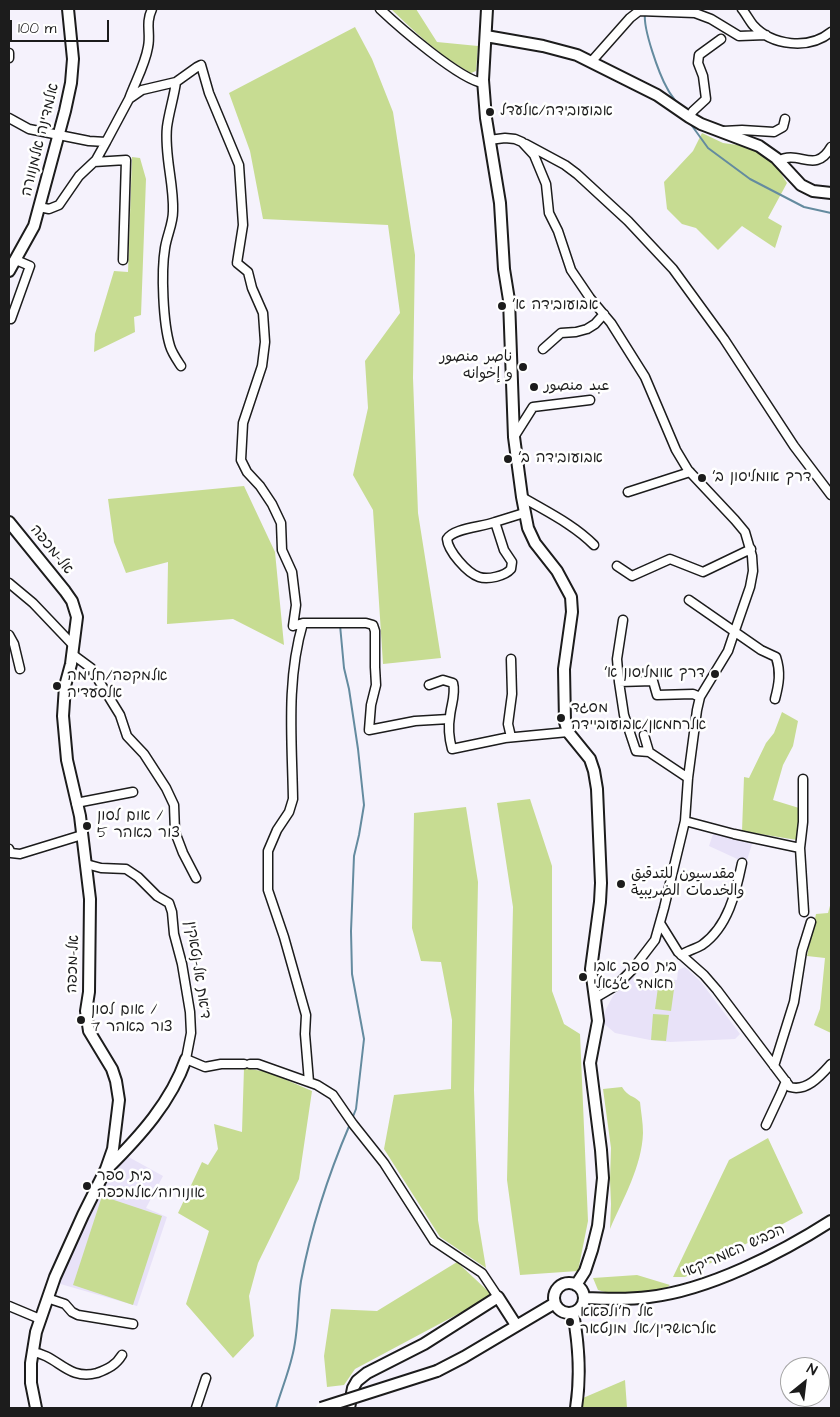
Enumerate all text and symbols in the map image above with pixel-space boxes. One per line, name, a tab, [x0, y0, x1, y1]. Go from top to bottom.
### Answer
scale bar	[12, 10, 111, 42]
text: 100 m	[18, 18, 57, 39]
street label: אלמדינה אלמנוורה	[18, 81, 64, 199]
place label: אבועובידה/אלעדל	[500, 103, 613, 121]
marker: אבועובידה/אלעדל	[484, 106, 496, 118]
place label: אבועובידה א׳	[512, 297, 598, 315]
marker: אבועובידה א׳	[496, 300, 508, 312]
place label: ناصر منصور و إخوانه	[440, 349, 513, 384]
marker: ناصر منصور و إخوانه	[517, 361, 529, 373]
place label: عبد منصور	[544, 378, 609, 396]
marker: عبد منصور	[528, 381, 540, 393]
place label: אבועובידה ב׳	[518, 450, 603, 468]
marker: אבועובידה ב׳	[502, 453, 514, 465]
place label: דרך אומליסון ב׳	[712, 469, 811, 487]
marker: דרך אומליסון ב׳	[696, 472, 708, 484]
street label: אל-מכפה	[26, 522, 76, 578]
place label: דרך אומליסון א׳	[604, 665, 705, 683]
place label: אלמקפה/חלימה אלסעדיה	[67, 668, 167, 703]
marker: דרך אומליסון א׳	[709, 668, 721, 680]
marker: אלמקפה/חלימה אלסעדיה	[51, 680, 63, 692]
place label: מסגד אלרחמאן/אבועוביידה	[571, 700, 706, 735]
marker: מסגד אלרחמאן/אבועוביידה	[555, 712, 567, 724]
place label: אום לסון / צור באהר 5	[97, 808, 180, 843]
marker: אום לסון / צור באהר 5	[81, 820, 93, 832]
place label: مقدسيون للتدقيق والخدمات الضريبية	[631, 866, 744, 901]
marker: مقدسيون للتدقيق والخدمات الضريبية	[615, 878, 627, 890]
street label: ד'את אל-נטאקין	[180, 920, 214, 1020]
street label: אל-מכפה	[64, 935, 84, 993]
place label: בית ספר אבו חאמד ג׳זאלי	[593, 959, 677, 994]
marker: בית ספר אבו חאמד ג׳זאלי	[577, 971, 589, 983]
place label: אום לסון / צור באהר 7	[91, 1002, 173, 1037]
marker: אום לסון / צור באהר 7	[75, 1014, 87, 1026]
place label: בית ספר אונורוה/אלמכפה	[97, 1168, 205, 1203]
marker: בית ספר אונורוה/אלמכפה	[81, 1180, 93, 1192]
street label: הכביש האמריקאי	[680, 1221, 788, 1283]
place label: אל ח׳ולפאא אלראשדין/אל מונטאר	[580, 1304, 717, 1339]
marker: אל ח׳ולפאא אלראשדין/אל מונטאר	[564, 1316, 576, 1328]
north arrow	[780, 1357, 830, 1407]
text: N	[803, 1359, 820, 1381]

